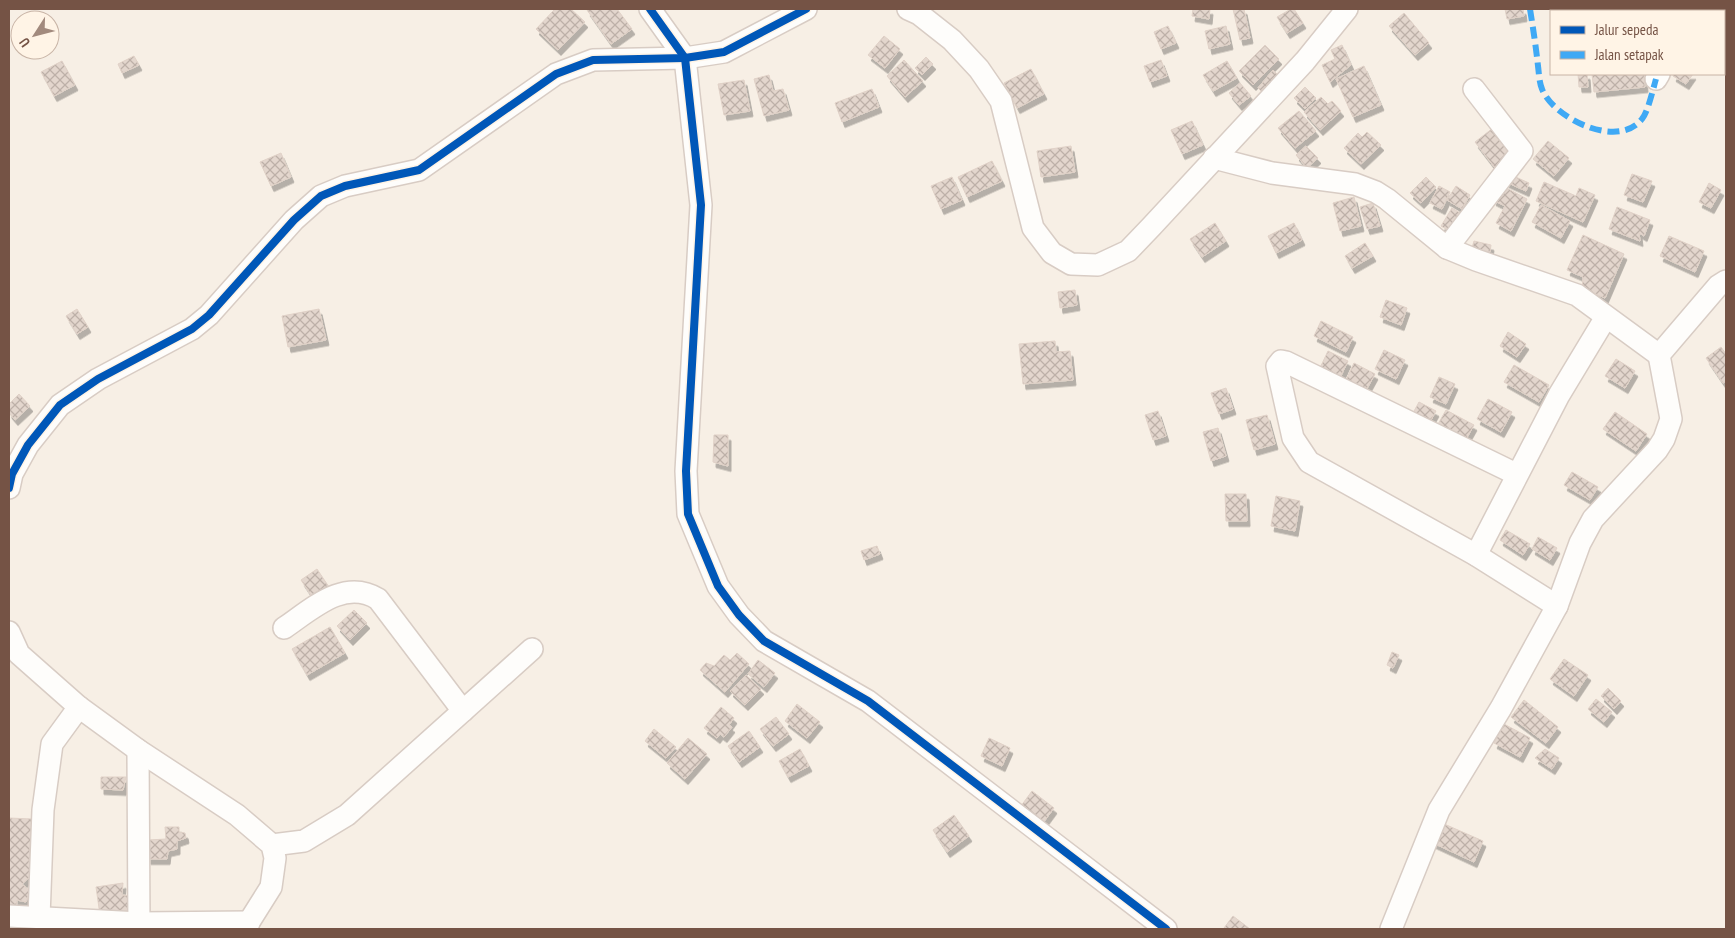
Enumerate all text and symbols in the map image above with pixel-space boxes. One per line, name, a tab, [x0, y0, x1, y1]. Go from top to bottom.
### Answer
north arrow	[10, 10, 60, 60]
legend	[1550, 10, 1725, 75]
text: Jalur sepeda	[1594, 20, 1658, 39]
text: U	[15, 34, 34, 51]
text: Jalan setapak	[1594, 45, 1664, 64]

